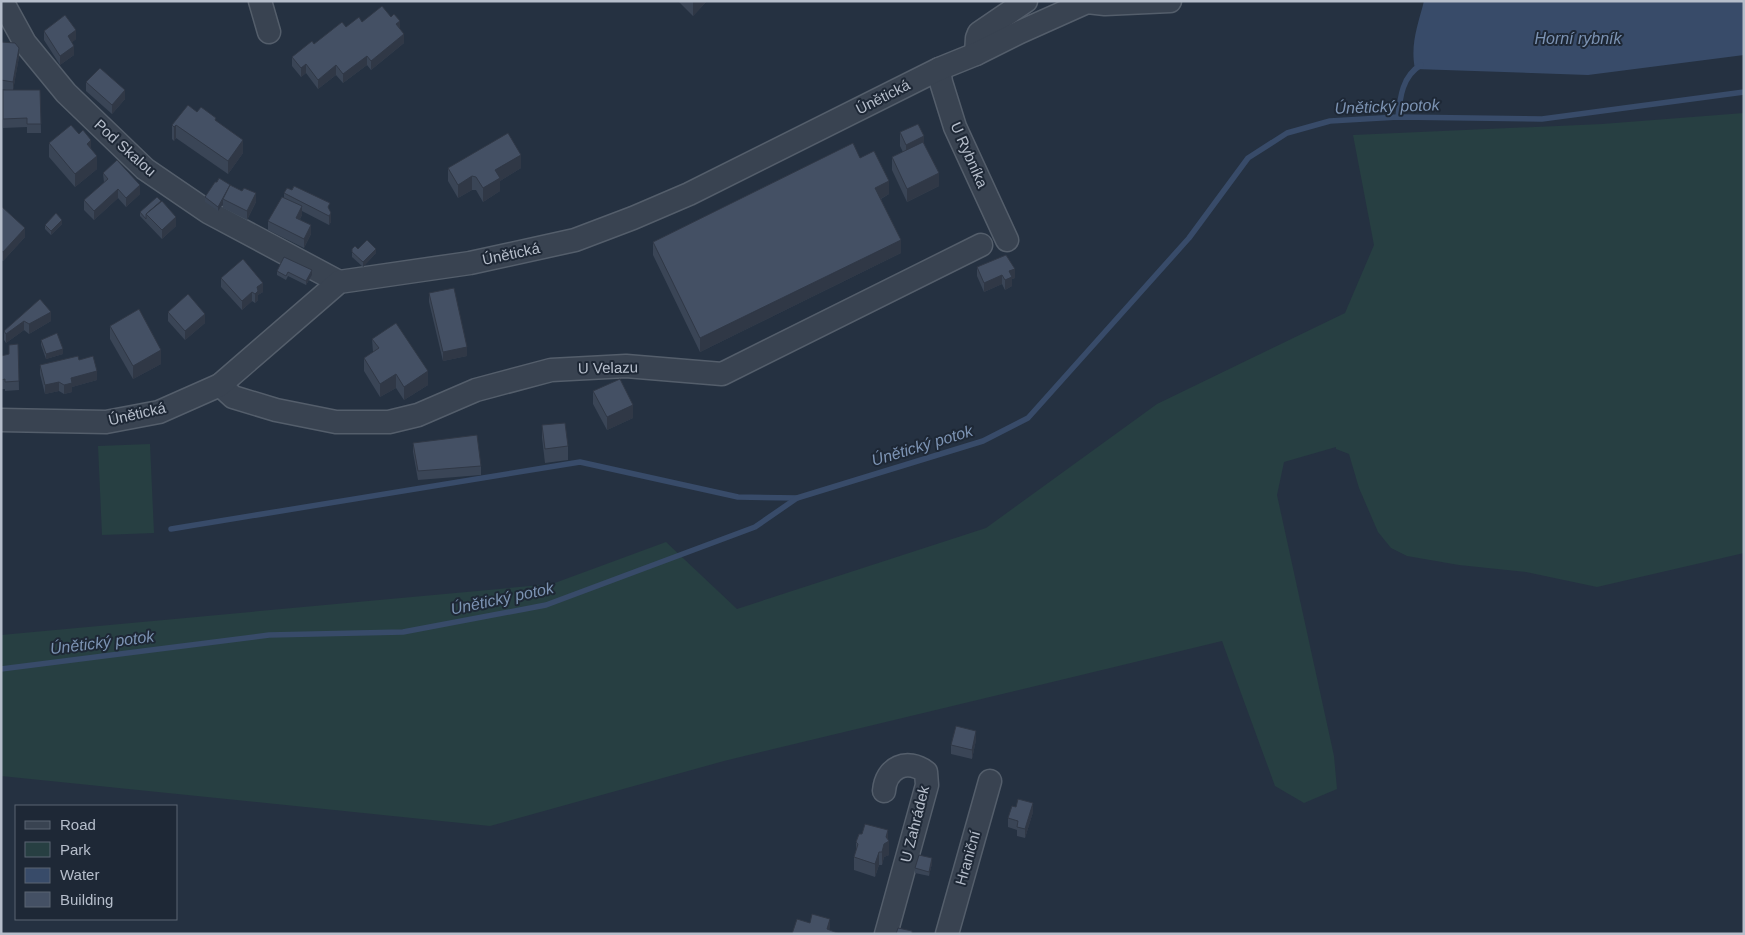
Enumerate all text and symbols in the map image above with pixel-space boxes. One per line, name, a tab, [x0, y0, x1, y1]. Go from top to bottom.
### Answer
water label: Horní rybník	[1534, 30, 1623, 47]
street label: Únětická	[853, 75, 913, 117]
water label: Únětický potok	[1334, 95, 1441, 117]
street label: Pod Skalou	[91, 116, 160, 180]
street label: U Rybníka	[947, 119, 992, 191]
street label: Únětická	[481, 239, 542, 268]
street label: U Velazu	[578, 358, 638, 377]
street label: Únětická	[107, 399, 168, 428]
water label: Únětický potok	[869, 421, 976, 469]
water label: Únětický potok	[449, 578, 556, 618]
water label: Únětický potok	[49, 627, 156, 657]
street label: U Zahrádek	[897, 783, 932, 864]
legend	[15, 805, 178, 920]
text: Road	[60, 816, 96, 833]
street label: Hraniční	[952, 828, 984, 887]
text: Park	[60, 841, 91, 858]
text: Water	[60, 866, 99, 883]
text: Building	[60, 891, 113, 908]

